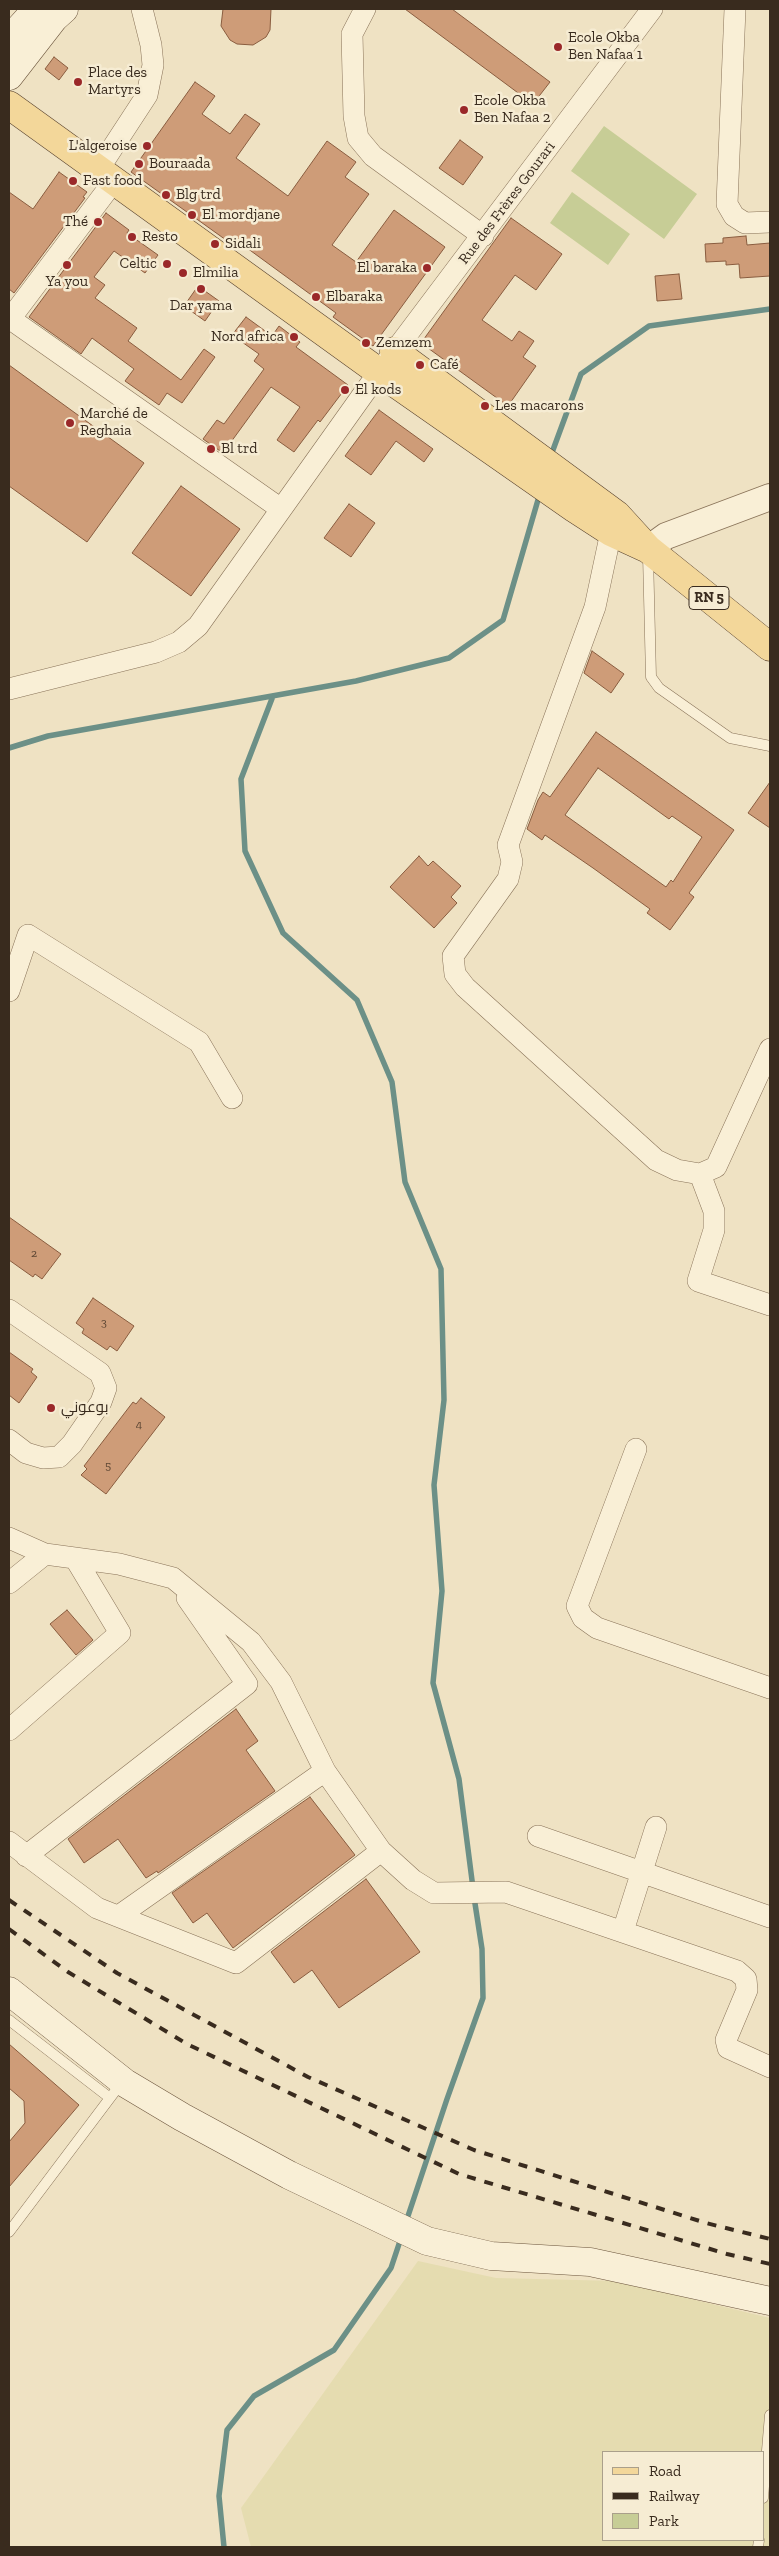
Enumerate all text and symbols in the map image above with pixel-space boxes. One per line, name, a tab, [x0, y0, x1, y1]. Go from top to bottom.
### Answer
place label: Ecole Okba Ben Nafaa 1	[568, 29, 643, 64]
marker: Ecole Okba Ben Nafaa 1	[552, 41, 564, 53]
place label: Place des Martyrs	[88, 64, 147, 99]
marker: Place des Martyrs	[72, 76, 84, 88]
place label: Ecole Okba Ben Nafaa 2	[474, 92, 550, 127]
marker: Ecole Okba Ben Nafaa 2	[458, 104, 470, 116]
place label: L'algeroise	[69, 137, 137, 155]
street label: Rue des Frères Gourari	[455, 138, 559, 268]
marker: L'algeroise	[141, 140, 153, 152]
place label: Bouraada	[149, 155, 210, 173]
marker: Bouraada	[133, 158, 145, 170]
place label: Fast food	[83, 172, 142, 190]
marker: Fast food	[67, 175, 79, 187]
place label: Blg trd	[176, 186, 221, 204]
marker: Blg trd	[160, 189, 172, 201]
place label: El mordjane	[202, 206, 280, 224]
marker: El mordjane	[186, 209, 198, 221]
place label: Thé	[63, 213, 88, 231]
marker: Thé	[92, 216, 104, 228]
place label: Resto	[142, 228, 178, 246]
marker: Resto	[126, 231, 138, 243]
place label: Sidali	[225, 235, 261, 253]
marker: Sidali	[209, 238, 221, 250]
place label: Celtic	[120, 255, 157, 273]
marker: Celtic	[161, 258, 173, 270]
marker: Ya you	[61, 259, 73, 271]
place label: El baraka	[357, 259, 417, 277]
marker: El baraka	[421, 262, 433, 274]
place label: Elmilia	[193, 264, 238, 282]
marker: Elmilia	[177, 267, 189, 279]
place label: Ya you	[46, 273, 88, 291]
marker: Dar yama	[195, 283, 207, 295]
place label: Elbaraka	[326, 288, 383, 306]
marker: Elbaraka	[310, 291, 322, 303]
place label: Dar yama	[170, 297, 232, 315]
place label: Nord africa	[211, 328, 284, 346]
marker: Nord africa	[288, 331, 300, 343]
place label: Zemzem	[376, 334, 432, 352]
marker: Zemzem	[360, 337, 372, 349]
place label: Café	[430, 356, 459, 374]
marker: Café	[414, 359, 426, 371]
place label: El kods	[355, 381, 401, 399]
marker: El kods	[339, 384, 351, 396]
place label: Les macarons	[495, 397, 584, 415]
marker: Les macarons	[479, 400, 491, 412]
place label: Marché de Reghaia	[80, 405, 148, 440]
marker: Marché de Reghaia	[64, 417, 76, 429]
place label: Bl trd	[221, 440, 257, 458]
marker: Bl trd	[205, 443, 217, 455]
road number: RN 5	[689, 586, 729, 610]
house number: 2	[31, 1247, 37, 1261]
house number: 3	[101, 1316, 107, 1330]
place label: بوعوني	[61, 1399, 108, 1417]
marker: بوعوني	[45, 1402, 57, 1414]
house number: 4	[136, 1418, 142, 1432]
house number: 5	[105, 1459, 111, 1473]
legend	[602, 2451, 764, 2541]
text: Road	[649, 2462, 681, 2480]
text: Railway	[649, 2487, 700, 2505]
text: Park	[649, 2512, 679, 2530]

